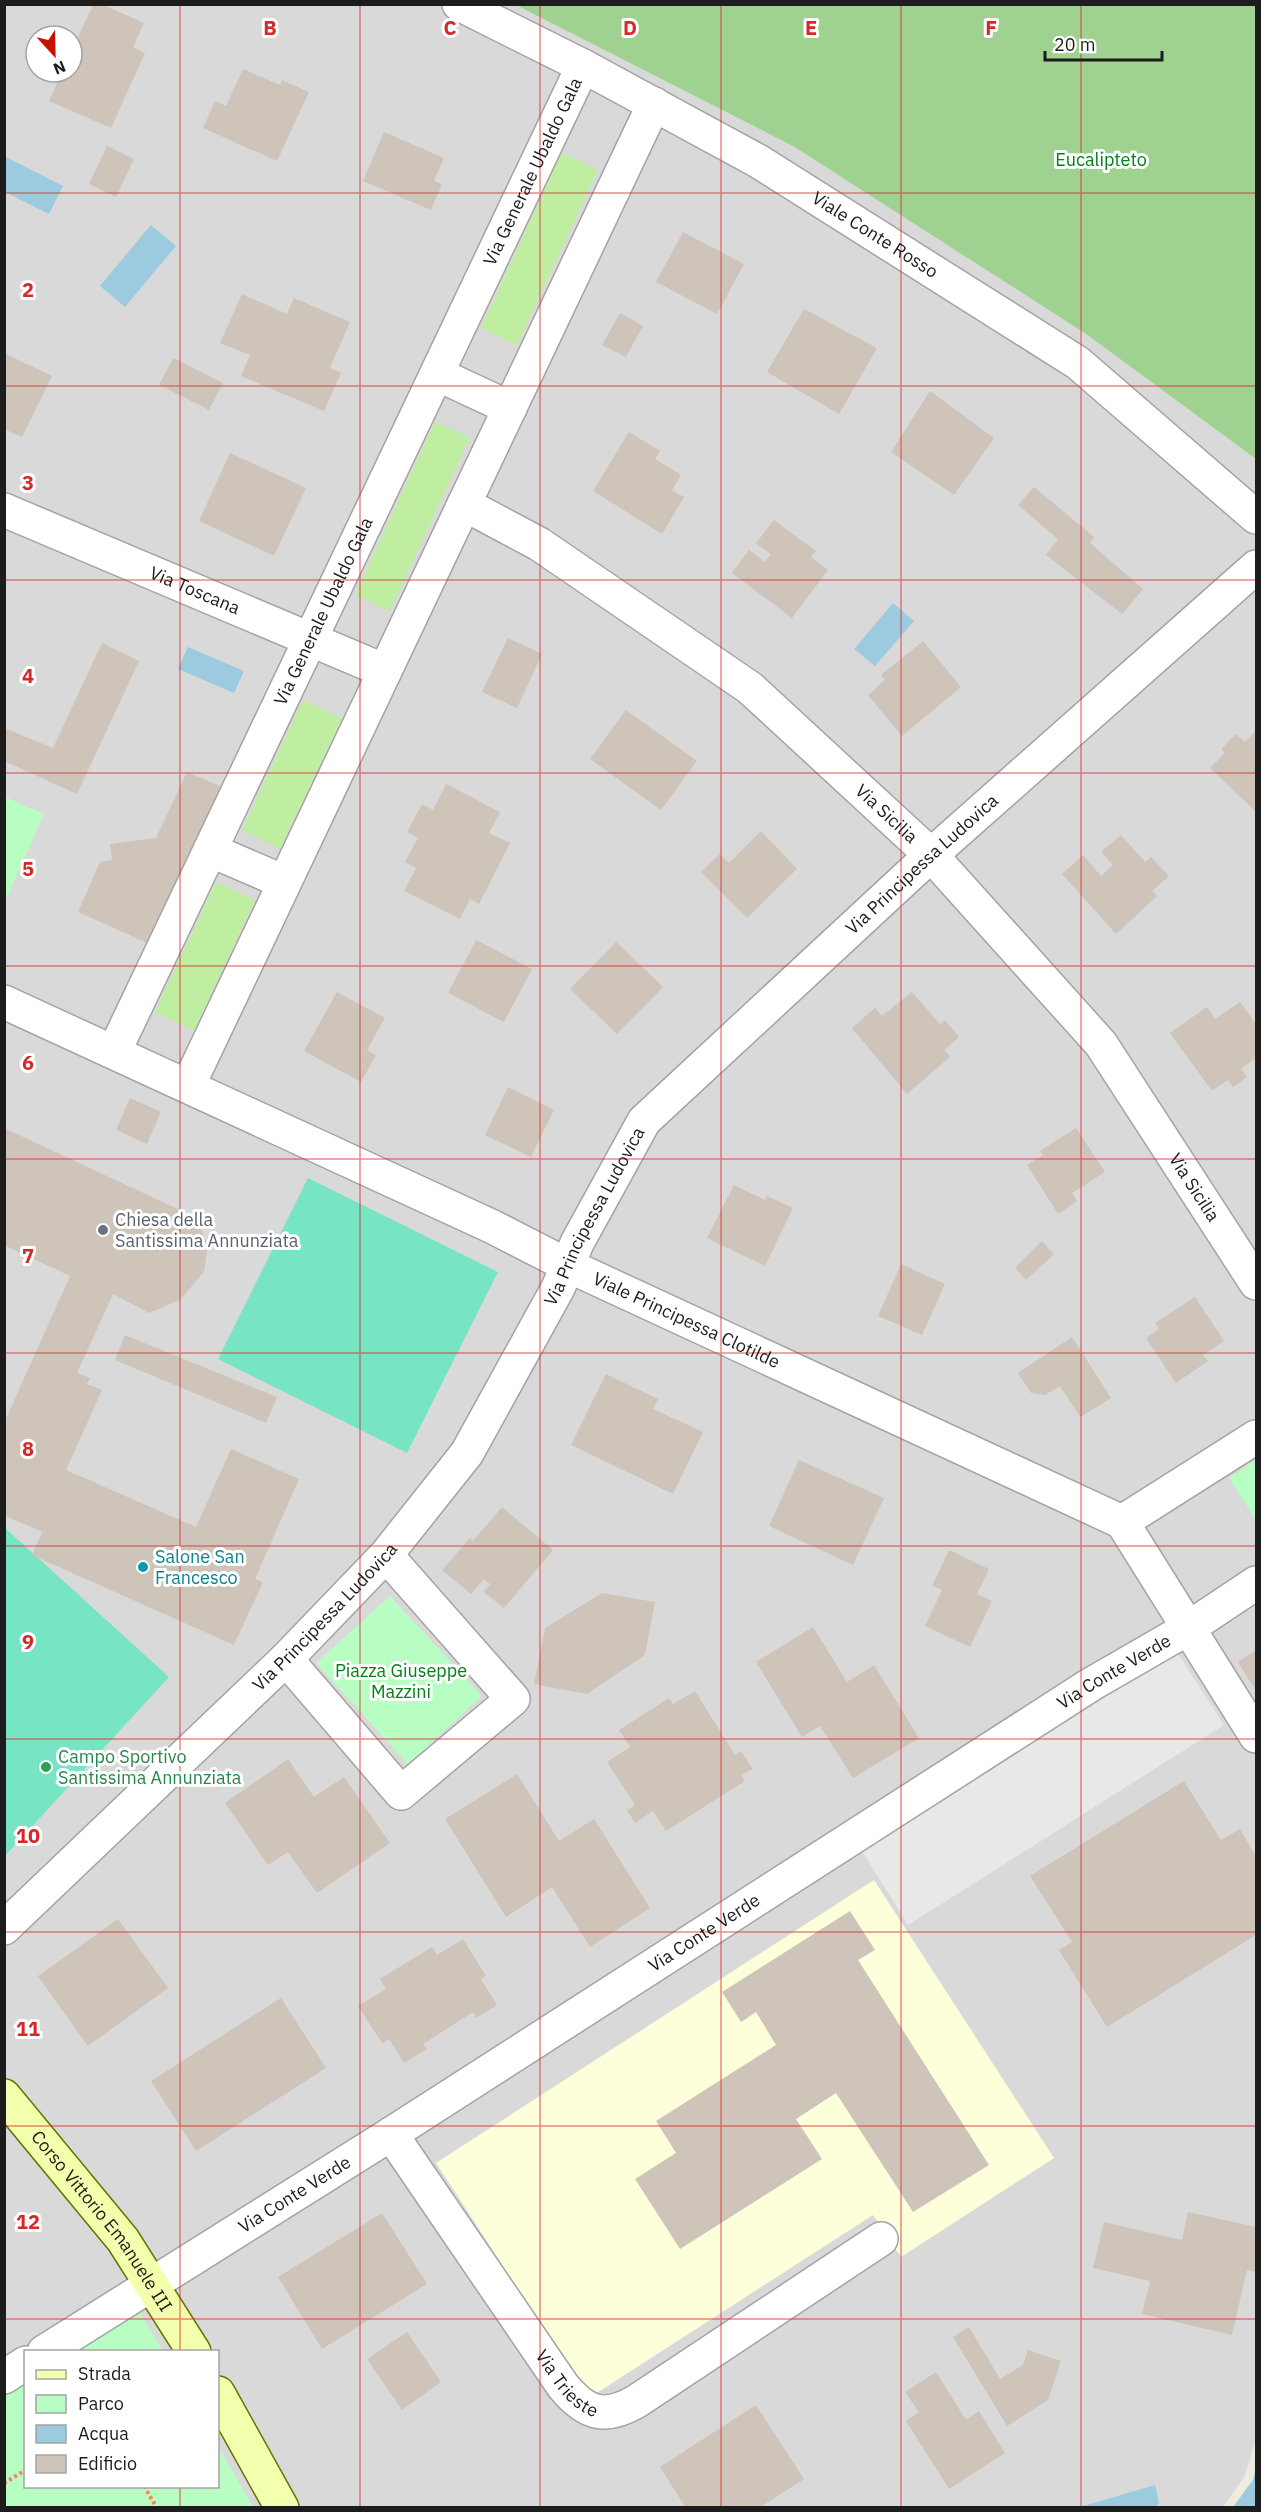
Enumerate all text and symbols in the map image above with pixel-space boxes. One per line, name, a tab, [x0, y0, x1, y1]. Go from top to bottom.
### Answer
text: B	[263, 14, 277, 41]
text: C	[443, 14, 457, 41]
text: D	[623, 14, 637, 41]
text: E	[805, 14, 817, 41]
text: F	[985, 14, 997, 41]
north arrow	[24, 24, 84, 84]
scale bar	[1045, 24, 1162, 62]
text: 20 m	[1054, 33, 1096, 56]
text: N	[50, 56, 69, 79]
street label: Via Generale Ubaldo Gala	[478, 73, 587, 269]
park label: Eucalipteto	[1055, 148, 1147, 171]
street label: Viale Conte Rosso	[808, 186, 943, 283]
text: 2	[22, 276, 34, 303]
text: 3	[22, 469, 34, 496]
street label: Via Generale Ubaldo Gala	[269, 513, 378, 709]
street label: Via Toscana	[146, 561, 244, 620]
text: 4	[22, 662, 34, 689]
street label: Via Sicilia	[851, 779, 923, 848]
street label: Via Principessa Ludovica	[841, 789, 1003, 939]
text: 5	[22, 855, 34, 882]
text: 6	[22, 1049, 34, 1076]
street label: Via Principessa Ludovica	[538, 1122, 650, 1310]
street label: Via Sicilia	[1164, 1149, 1225, 1226]
place label: Chiesa della Santissima Annunziata	[115, 1208, 299, 1252]
marker: Chiesa della Santissima Annunziata	[96, 1223, 110, 1237]
text: 7	[22, 1242, 34, 1269]
street label: Viale Principessa Clotilde	[589, 1267, 784, 1373]
text: 8	[22, 1435, 34, 1462]
street label: Via Principessa Ludovica	[247, 1538, 402, 1696]
place label: Salone San Francesco	[155, 1545, 245, 1589]
marker: Salone San Francesco	[136, 1560, 150, 1574]
text: 9	[22, 1628, 34, 1655]
street label: Via Conte Verde	[1053, 1629, 1175, 1714]
park label: Piazza Giuseppe Mazzini	[335, 1659, 467, 1703]
place label: Campo Sportivo Santissima Annunziata	[58, 1745, 242, 1789]
marker: Campo Sportivo Santissima Annunziata	[39, 1760, 53, 1774]
text: 10	[16, 1822, 40, 1849]
street label: Via Conte Verde	[644, 1888, 764, 1977]
text: 11	[16, 2015, 40, 2042]
street label: Corso Vittorio Emanuele III	[26, 2126, 177, 2316]
street label: Via Conte Verde	[234, 2150, 355, 2238]
text: 12	[16, 2208, 40, 2235]
street label: Via Trieste	[531, 2345, 601, 2422]
legend	[24, 2350, 219, 2488]
text: Strada	[78, 2362, 131, 2385]
text: Parco	[78, 2392, 124, 2415]
text: Acqua	[78, 2422, 129, 2445]
text: Edificio	[78, 2452, 137, 2475]

